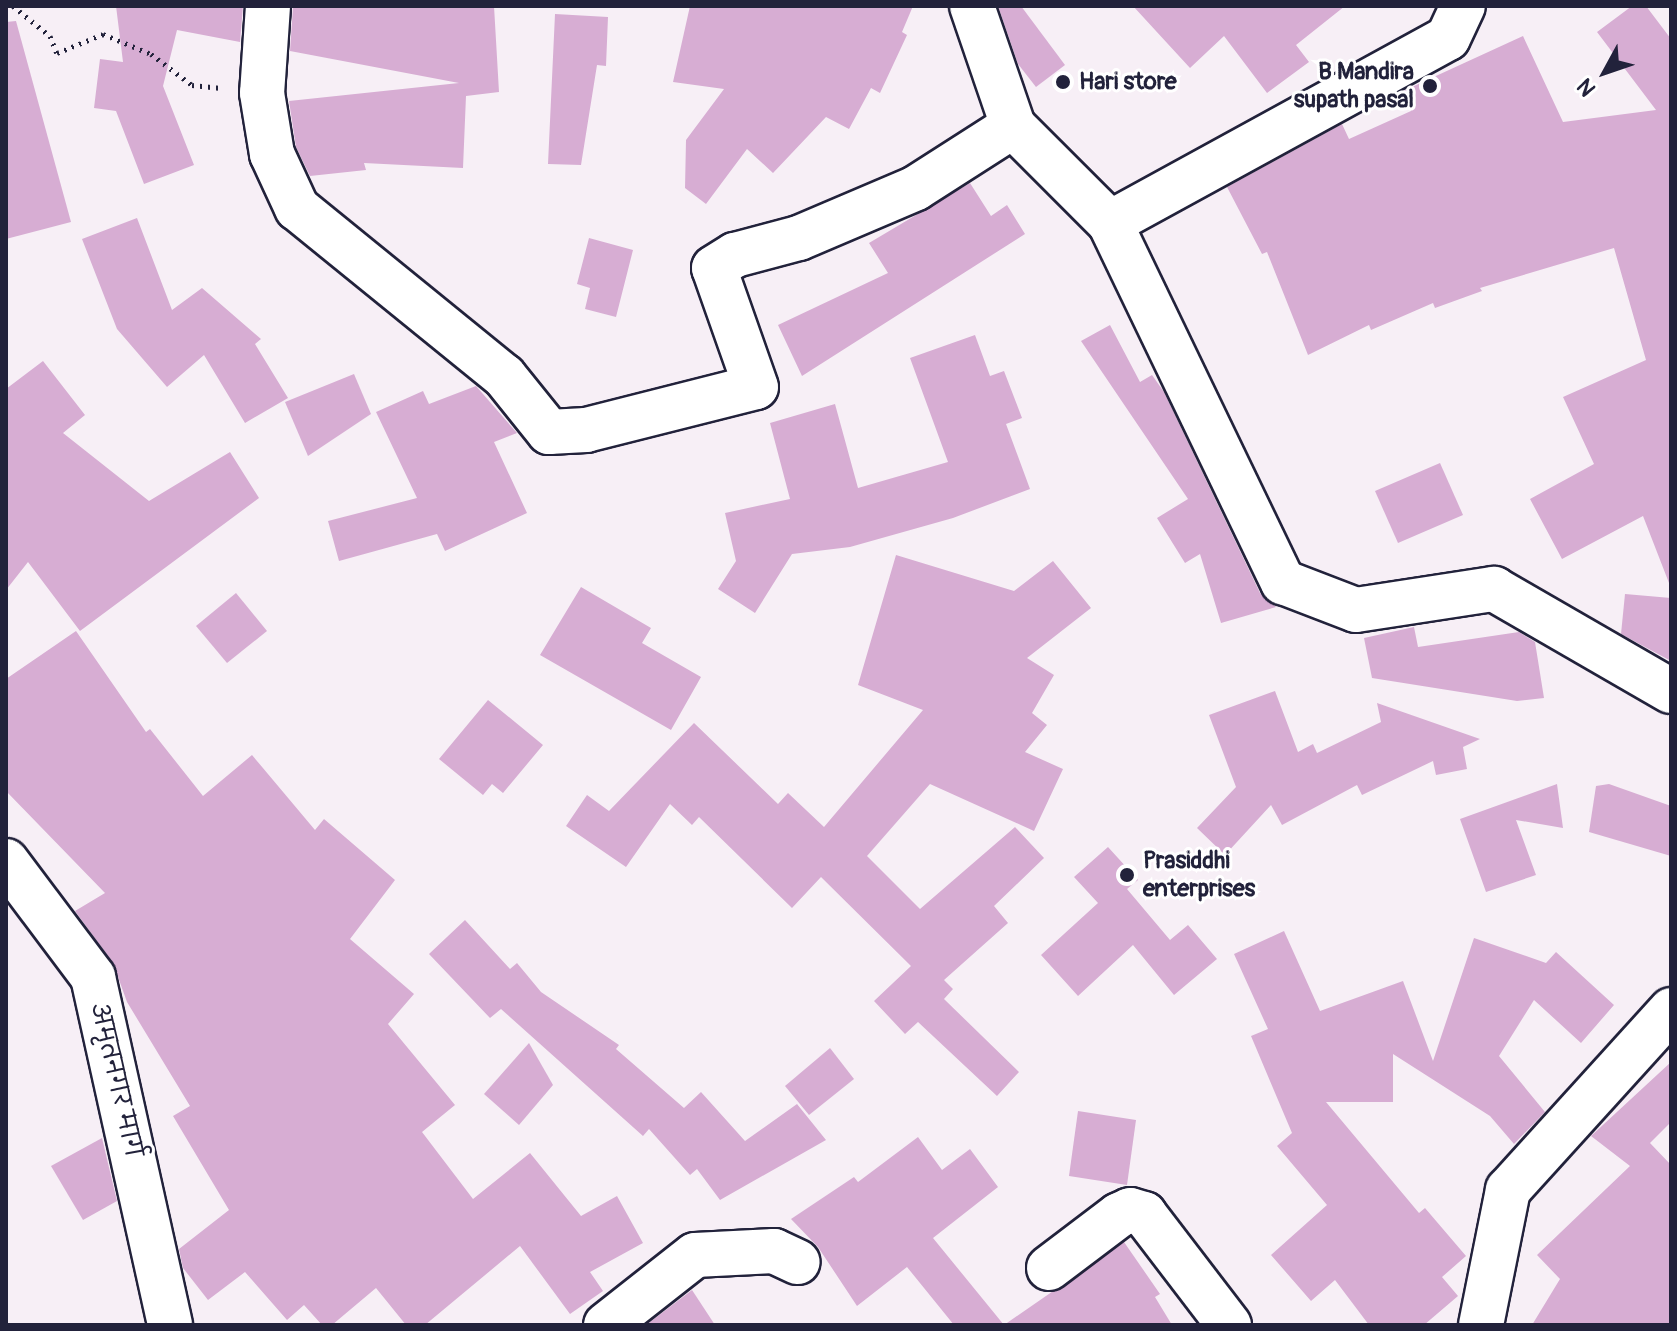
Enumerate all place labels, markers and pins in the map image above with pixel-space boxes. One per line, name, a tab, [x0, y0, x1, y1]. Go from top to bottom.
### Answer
place label: B Mandira supath pasal	[1294, 58, 1414, 114]
place label: Hari store	[1079, 68, 1177, 96]
marker: Hari store	[1054, 73, 1072, 91]
marker: B Mandira supath pasal	[1421, 77, 1439, 95]
place label: Prasiddhi enterprises	[1143, 847, 1255, 903]
marker: Prasiddhi enterprises	[1118, 866, 1136, 884]

